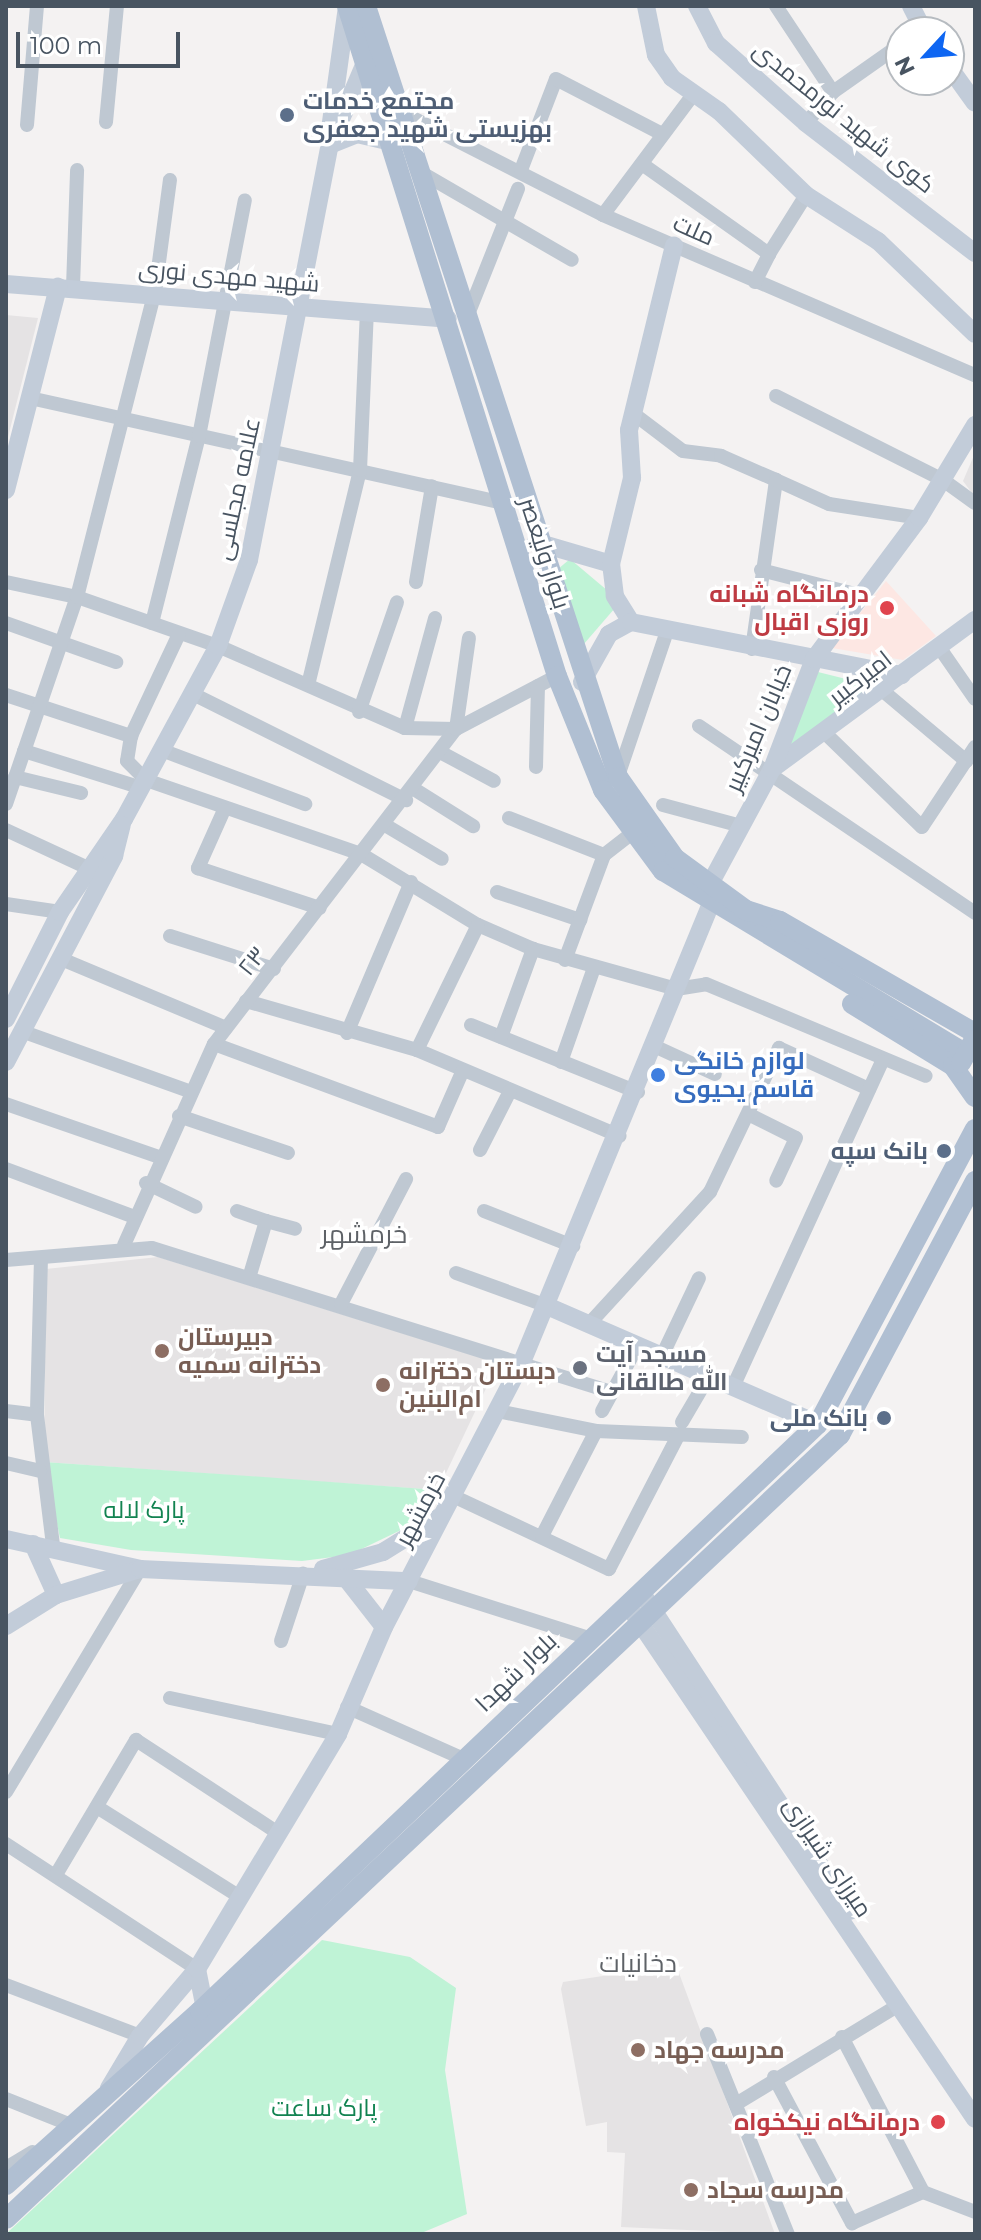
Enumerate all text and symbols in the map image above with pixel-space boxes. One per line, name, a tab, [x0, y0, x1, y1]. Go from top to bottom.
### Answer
scale bar	[20, 16, 184, 66]
north arrow	[885, 16, 965, 96]
text: 100 m	[30, 31, 102, 60]
street label: کوی شهید نورمحمدی	[747, 35, 941, 199]
text: N	[889, 52, 921, 80]
place label: مجتمع خدمات بهزیستی شهید جعفری	[303, 87, 552, 143]
marker: مجتمع خدمات بهزیستی شهید جعفری	[278, 106, 296, 124]
street label: ملت	[669, 208, 719, 252]
street label: شهید مهدی نوری	[137, 254, 321, 298]
street label: علامه مجلسی	[208, 415, 266, 563]
street label: بلوار ولیعصر	[513, 494, 577, 612]
place label: درمانگاه شبانه روزی اقبال	[709, 580, 869, 636]
marker: درمانگاه شبانه روزی اقبال	[876, 597, 898, 619]
street label: امیرکبیر	[823, 644, 897, 712]
street label: خیابان امیرکبیر	[718, 660, 798, 796]
street label: ۲۳	[232, 941, 272, 981]
place label: لوازم خانگی قاسم یحیوی	[674, 1047, 814, 1103]
marker: لوازم خانگی قاسم یحیوی	[649, 1066, 667, 1084]
place label: بانک سپه	[831, 1137, 928, 1165]
marker: بانک سپه	[935, 1142, 953, 1160]
district label: خرمشهر	[321, 1219, 407, 1251]
place label: دبیرستان دخترانه سمیه	[178, 1323, 321, 1379]
place label: مسجد آیت الله طالقانی	[596, 1340, 728, 1396]
marker: دبیرستان دخترانه سمیه	[153, 1342, 171, 1360]
place label: دبستان دخترانه ام‌البنین	[399, 1357, 556, 1413]
marker: مسجد آیت الله طالقانی	[571, 1359, 589, 1377]
marker: دبستان دخترانه ام‌البنین	[374, 1376, 392, 1394]
place label: بانک ملی	[770, 1404, 868, 1432]
marker: بانک ملی	[875, 1409, 893, 1427]
street label: خرمشهر	[389, 1467, 451, 1551]
park label: پارک لاله	[104, 1496, 184, 1524]
street label: بلوار شهدا	[469, 1626, 563, 1718]
street label: میرزای شیرازی	[777, 1791, 879, 1923]
district label: دخانیات	[599, 1948, 677, 1980]
place label: مدرسه جهاد	[654, 2036, 785, 2064]
marker: مدرسه جهاد	[629, 2041, 647, 2059]
park label: پارک ساعت	[271, 2094, 377, 2122]
place label: درمانگاه نیکخواه	[734, 2108, 920, 2136]
marker: درمانگاه نیکخواه	[927, 2111, 949, 2133]
place label: مدرسه سجاد	[707, 2176, 844, 2204]
marker: مدرسه سجاد	[682, 2181, 700, 2199]

